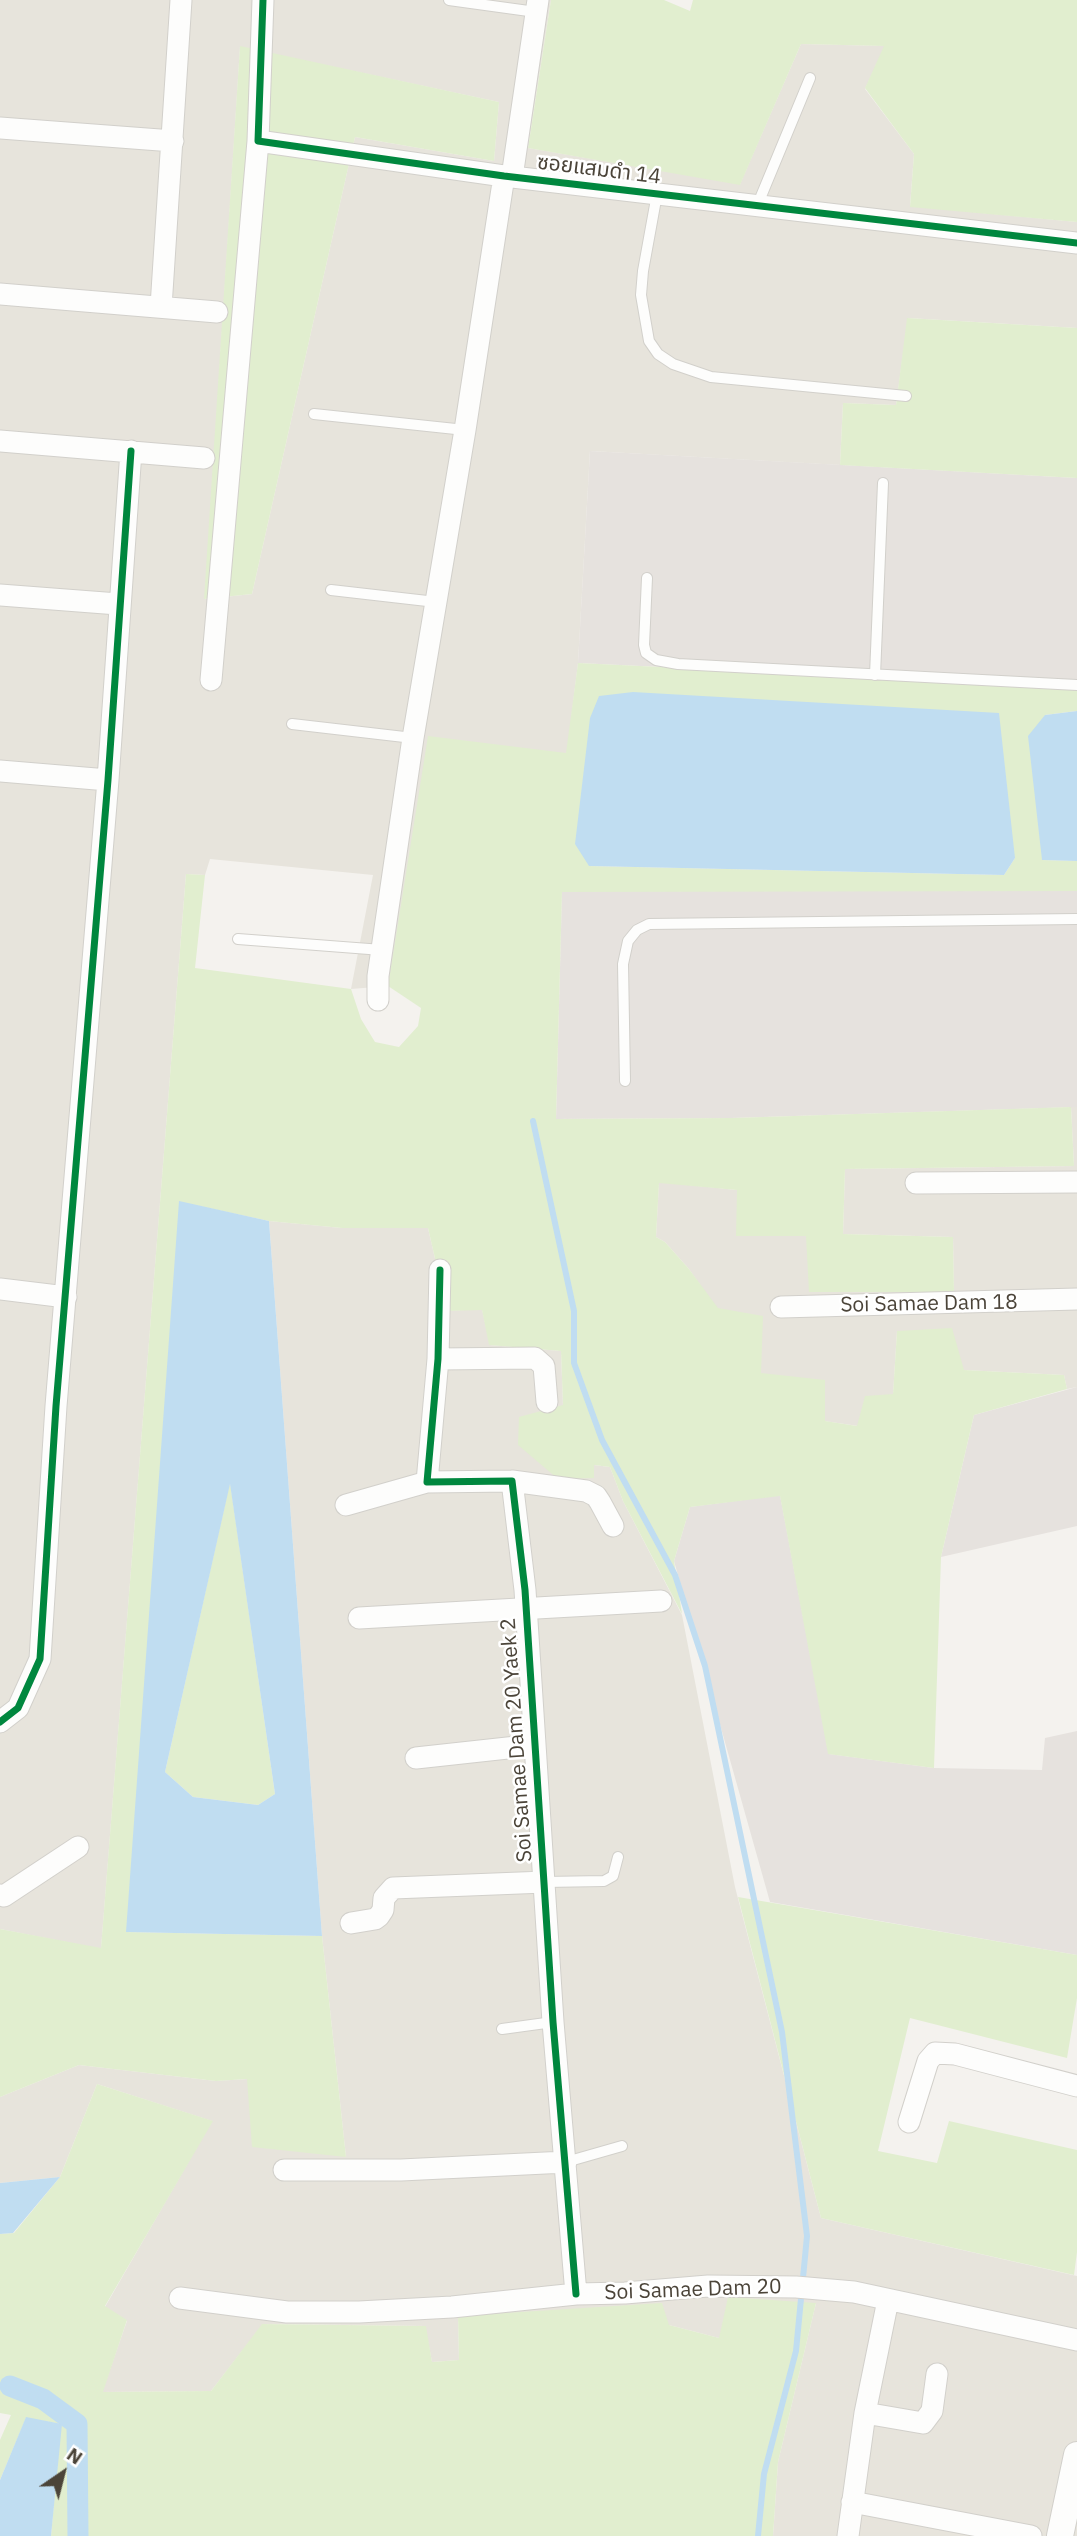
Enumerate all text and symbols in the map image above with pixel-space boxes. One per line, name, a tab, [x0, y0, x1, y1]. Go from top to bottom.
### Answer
street label: ซอยแสมดำ 14	[536, 150, 662, 190]
street label: Soi Samae Dam 18	[840, 1290, 1018, 1318]
street label: Soi Samae Dam 20 Yaek 2	[496, 1617, 538, 1863]
street label: Soi Samae Dam 20	[604, 2274, 782, 2306]
north arrow	[28, 2438, 98, 2508]
text: N	[63, 2442, 88, 2470]

